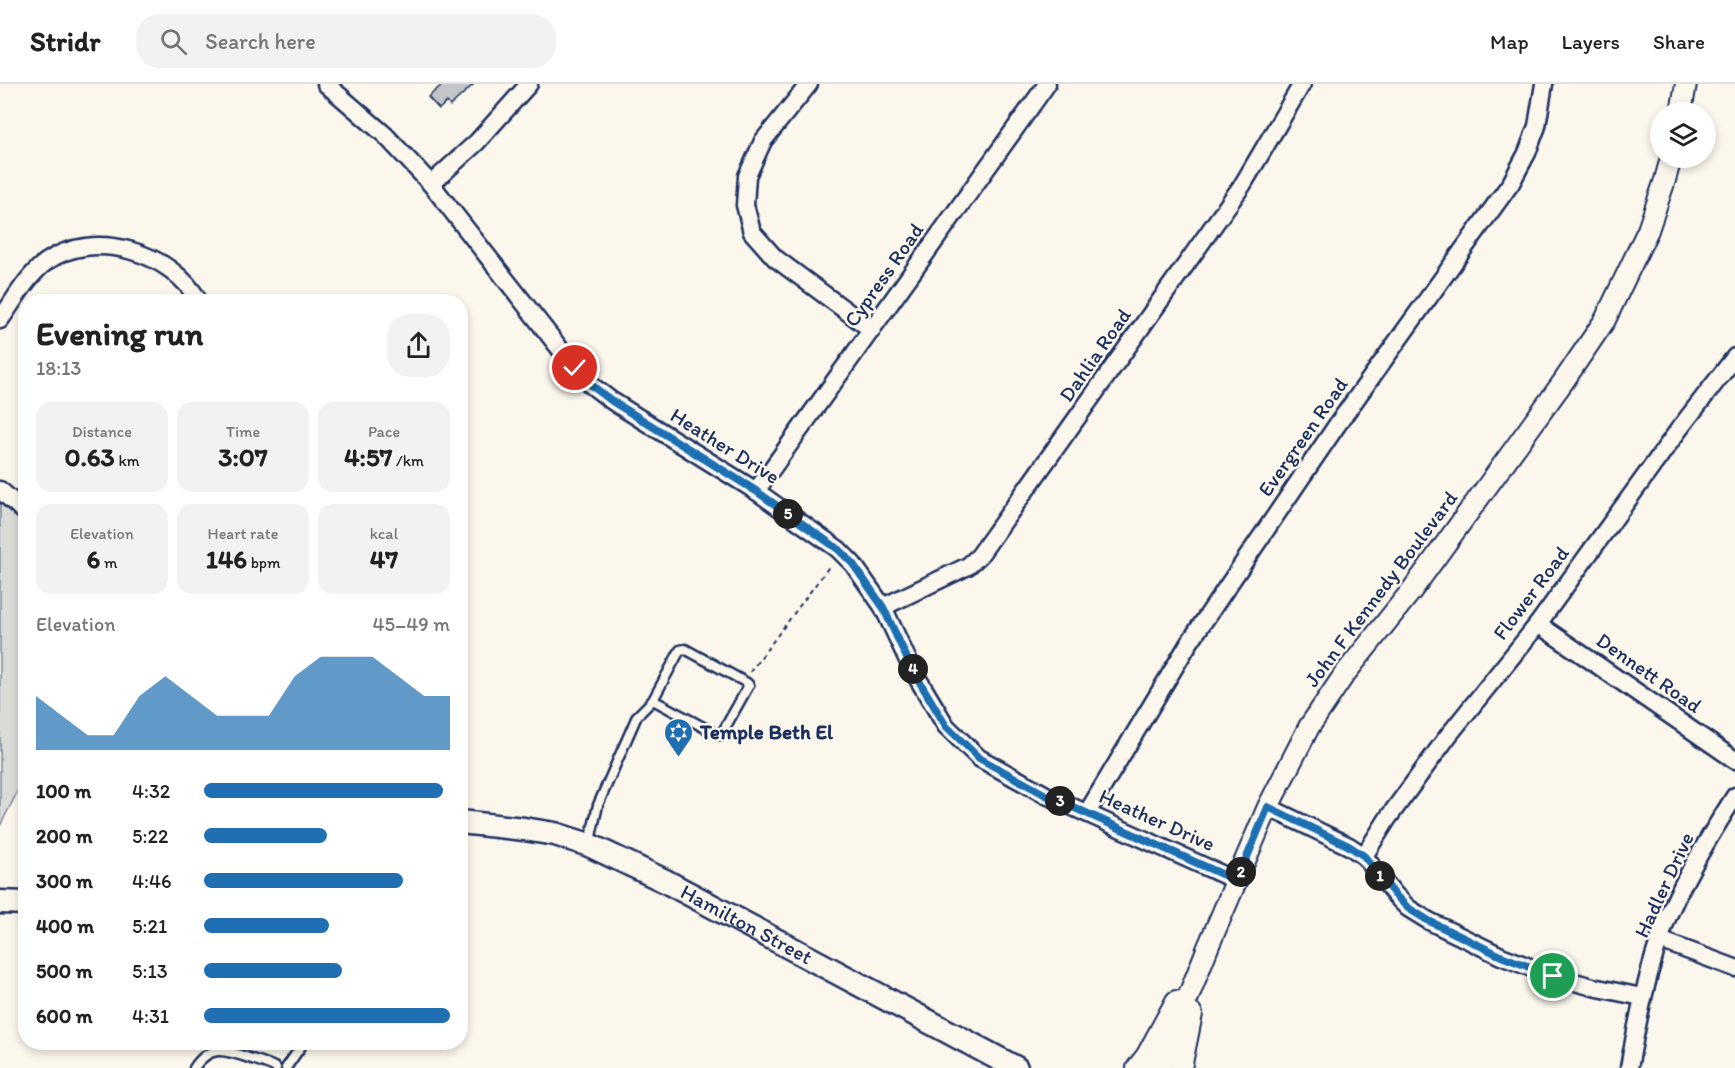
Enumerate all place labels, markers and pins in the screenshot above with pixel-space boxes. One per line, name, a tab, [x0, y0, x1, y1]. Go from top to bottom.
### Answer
pin	[549, 342, 600, 393]
pin: 5	[773, 499, 803, 529]
pin: 4	[898, 654, 928, 684]
synagogue icon: Temple Beth El	[663, 716, 695, 758]
place label: Temple Beth El	[699, 719, 834, 745]
pin: 3	[1045, 786, 1075, 816]
pin: 2	[1226, 857, 1256, 887]
pin: 1	[1365, 861, 1395, 891]
pin	[1527, 950, 1578, 1001]

